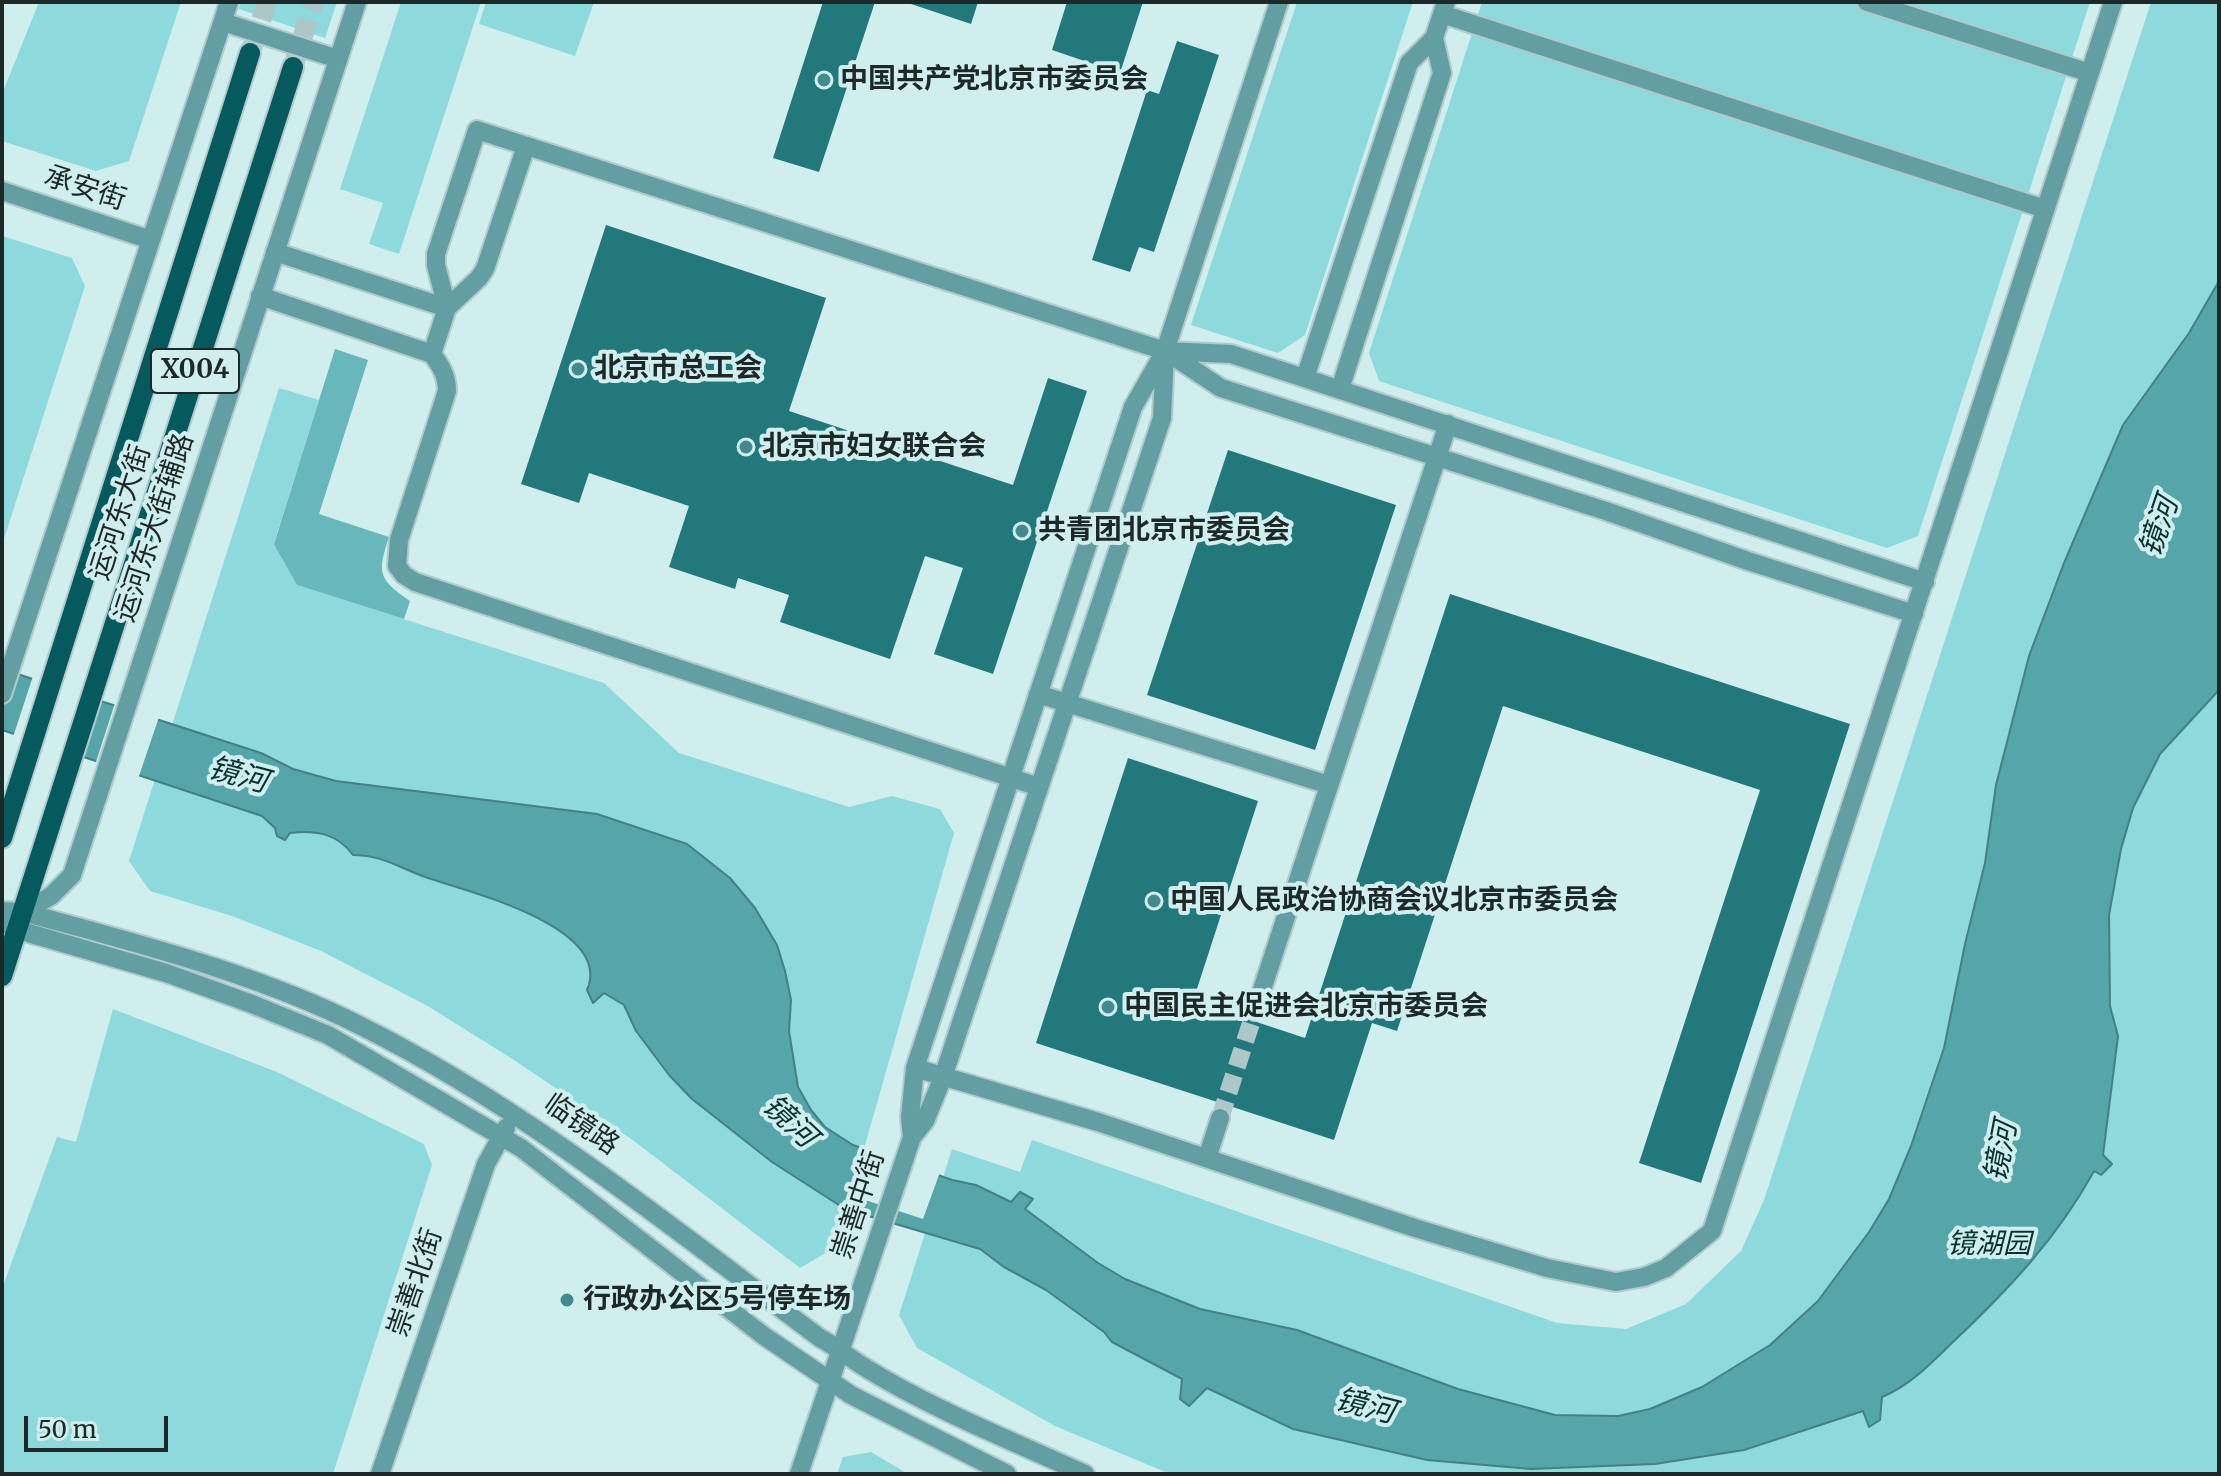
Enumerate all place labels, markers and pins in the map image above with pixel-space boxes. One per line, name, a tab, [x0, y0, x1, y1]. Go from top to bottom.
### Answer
place label: 中国共产党北京市委员会	[840, 63, 1148, 97]
marker: 中国共产党北京市委员会	[815, 71, 833, 89]
place label: 北京市总工会	[594, 352, 762, 386]
marker: 北京市总工会	[569, 360, 587, 378]
place label: 北京市妇女联合会	[762, 430, 986, 464]
marker: 北京市妇女联合会	[737, 438, 755, 456]
place label: 共青团北京市委员会	[1038, 514, 1290, 548]
marker: 共青团北京市委员会	[1013, 522, 1031, 540]
place label: 中国人民政治协商会议北京市委员会	[1170, 884, 1618, 918]
marker: 中国人民政治协商会议北京市委员会	[1145, 892, 1163, 910]
place label: 中国民主促进会北京市委员会	[1124, 990, 1488, 1024]
marker: 中国民主促进会北京市委员会	[1099, 998, 1117, 1016]
place label: 行政办公区5号停车场	[583, 1283, 851, 1317]
marker: 行政办公区5号停车场	[558, 1291, 576, 1309]

